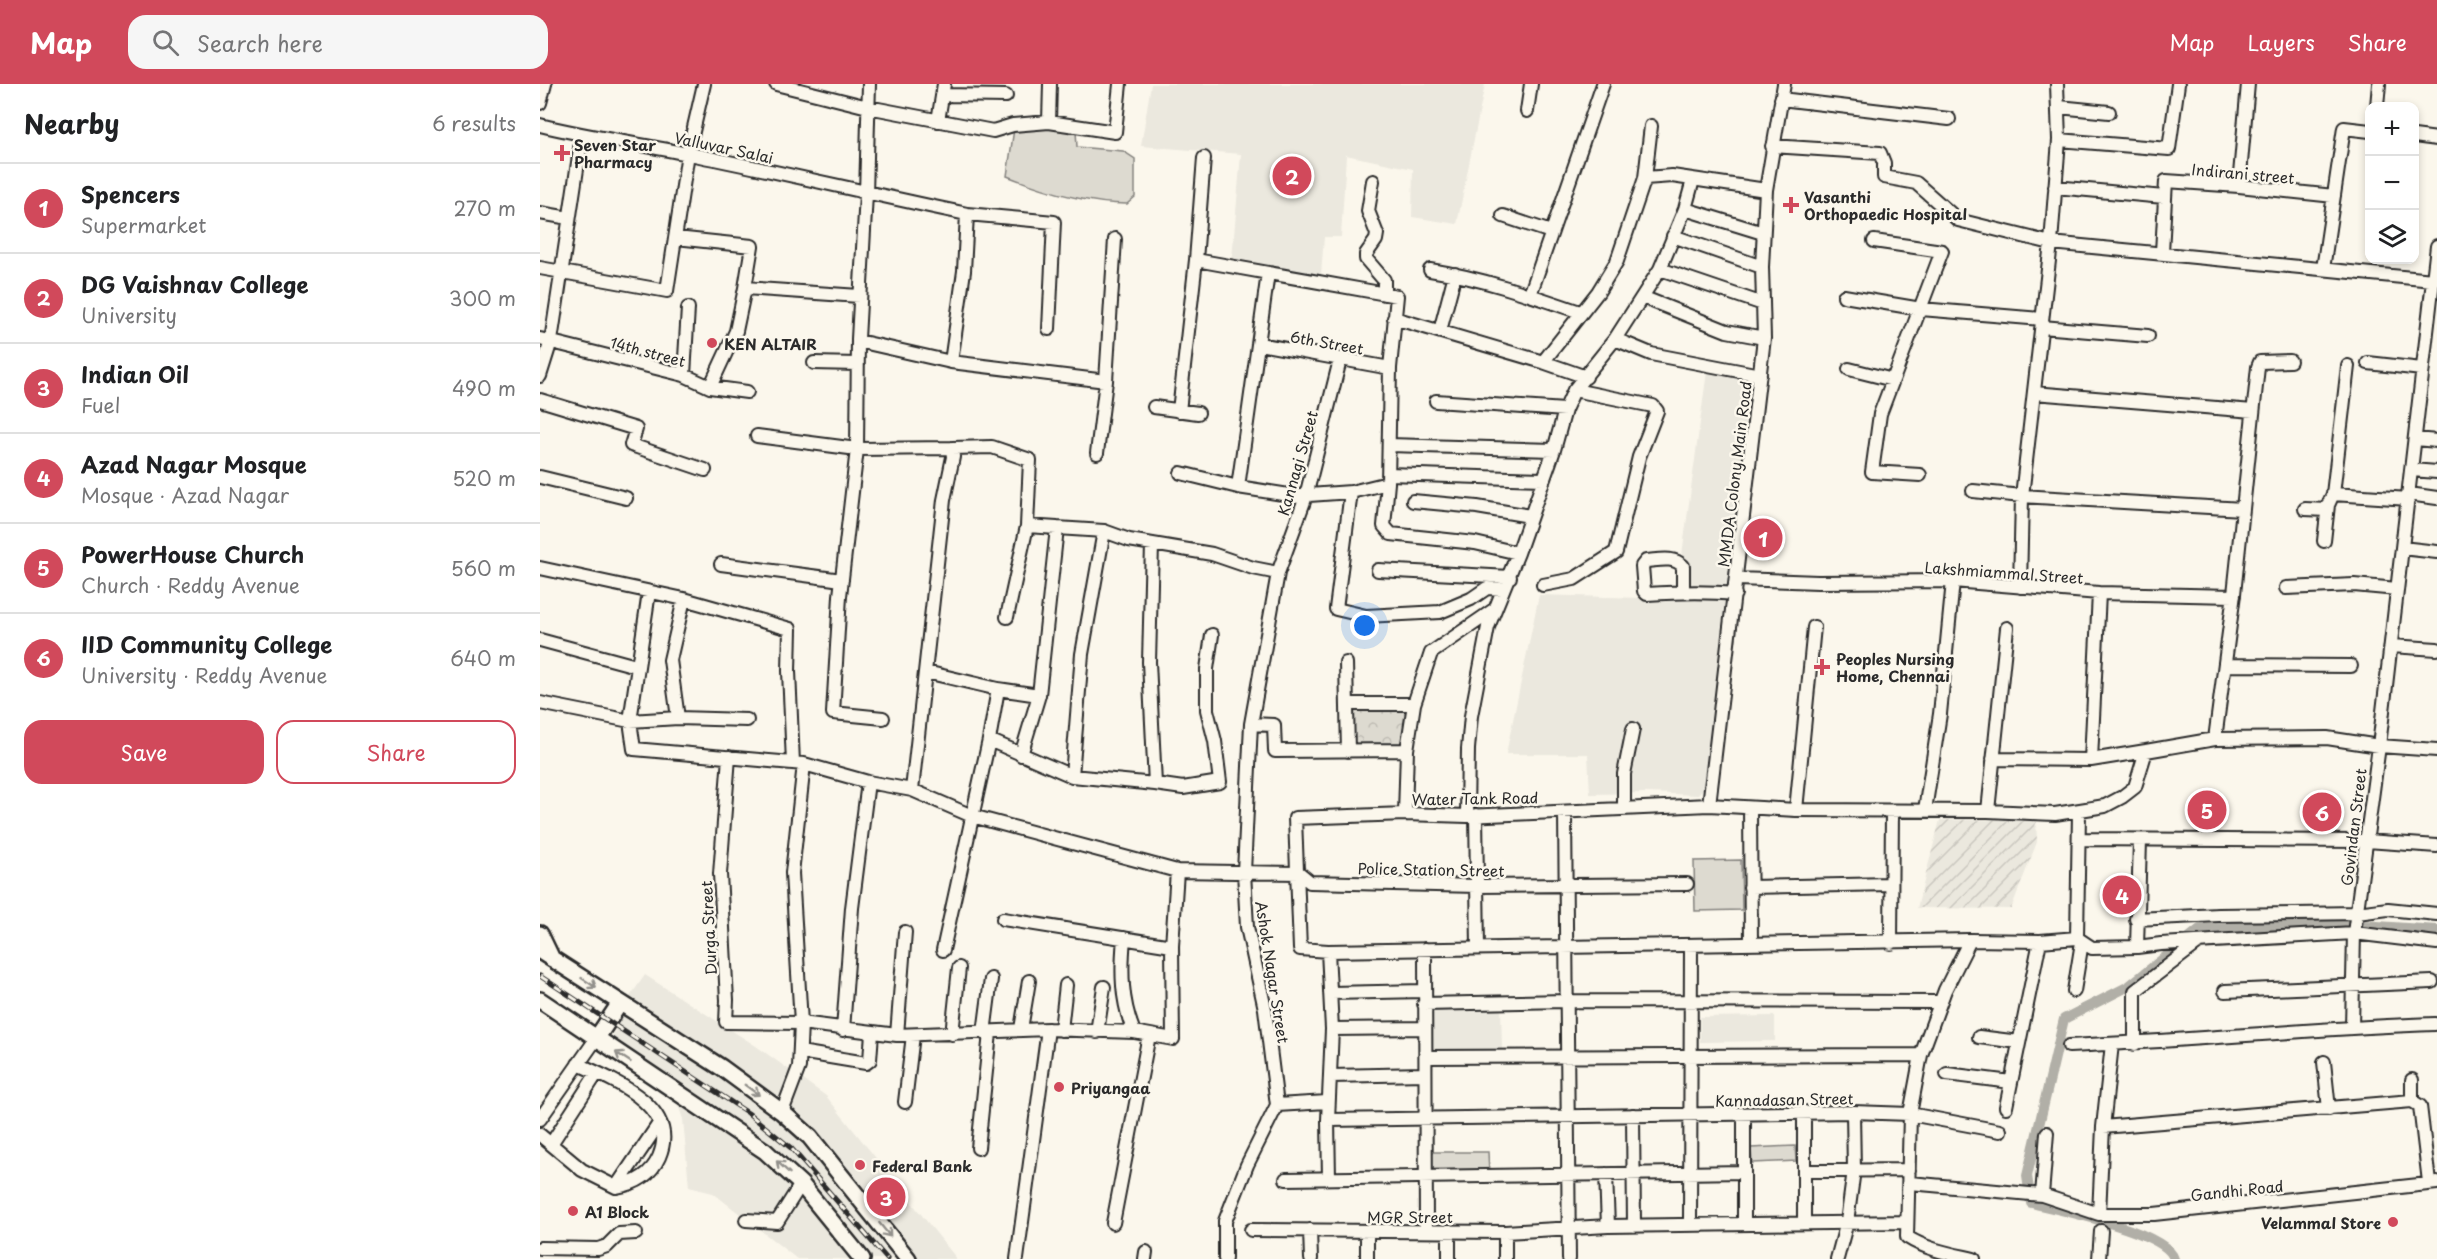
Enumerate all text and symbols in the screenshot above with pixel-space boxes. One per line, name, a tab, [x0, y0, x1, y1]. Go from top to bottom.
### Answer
search box	[128, 15, 548, 69]
text: Map	[30, 21, 92, 64]
icon: search	[149, 26, 182, 59]
text: Search here	[197, 26, 323, 59]
text: Map	[2170, 26, 2214, 58]
text: Layers	[2247, 26, 2315, 58]
text: Share	[2348, 26, 2407, 58]
map controls	[2365, 102, 2419, 264]
button: +	[2365, 102, 2419, 156]
text: Nearby	[24, 104, 119, 143]
text: 6 results	[432, 108, 516, 138]
street label: Valluvar Salai	[672, 125, 776, 169]
place label: Seven Star Pharmacy	[574, 133, 656, 173]
marker: Seven Star Pharmacy	[555, 146, 569, 160]
pin: 2	[1272, 154, 1311, 199]
button: −	[2365, 156, 2419, 210]
street label: Indirani street	[2191, 157, 2295, 189]
text: Spencers	[81, 177, 180, 210]
place label: Vasanthi Orthopaedic Hospital	[1804, 185, 1967, 225]
text: 1	[39, 193, 48, 223]
text: 270 m	[453, 193, 516, 223]
marker: Vasanthi Orthopaedic Hospital	[1782, 196, 1800, 214]
text: Supermarket	[81, 210, 207, 240]
button: layers	[2365, 210, 2419, 264]
text: DG Vaishnav College	[81, 267, 308, 300]
text: 2	[36, 283, 51, 313]
text: 300 m	[449, 283, 516, 313]
text: University	[81, 300, 177, 330]
street label: 6th Street	[1289, 324, 1365, 360]
street label: 14th street	[608, 330, 688, 372]
place label: KEN ALTAIR	[724, 332, 817, 355]
marker: KEN ALTAIR	[705, 336, 719, 350]
text: Indian Oil	[81, 357, 189, 390]
text: 3	[37, 373, 50, 403]
text: 490 m	[452, 373, 516, 403]
street label: MMDA Colony Main Road	[1711, 380, 1757, 568]
text: Fuel	[81, 390, 120, 420]
street label: Kannagi Street	[1271, 408, 1323, 518]
text: Azad Nagar Mosque	[81, 447, 307, 480]
text: 4	[37, 463, 50, 493]
text: 520 m	[452, 463, 516, 493]
text: Mosque · Azad Nagar	[81, 480, 289, 510]
pin: 1	[1744, 516, 1782, 560]
text: PowerHouse Church	[81, 537, 304, 570]
text: 5	[37, 553, 50, 583]
text: 560 m	[451, 553, 516, 583]
street label: Lakshmiammal Street	[1924, 555, 2084, 589]
text: Church · Reddy Avenue	[81, 570, 300, 600]
your location	[1350, 611, 1379, 640]
text: IID Community College	[81, 627, 332, 660]
text: 6	[36, 643, 51, 673]
text: 640 m	[450, 643, 516, 673]
place label: Peoples Nursing Home, Chennai	[1836, 647, 1954, 687]
marker: Peoples Nursing Home, Chennai	[1813, 658, 1831, 676]
text: University · Reddy Avenue	[81, 660, 327, 690]
button: Save	[24, 720, 264, 784]
button: Share	[276, 720, 516, 784]
street label: Govindan Street	[2334, 767, 2372, 887]
street label: Water Tank Road	[1411, 785, 1539, 811]
pin: 5	[2188, 788, 2226, 832]
pin: 6	[2302, 790, 2342, 834]
street label: Police Station Street	[1357, 856, 1505, 882]
pin: 4	[2102, 872, 2142, 918]
street label: Durga Street	[694, 880, 722, 976]
street label: Ashok Nagar Street	[1250, 899, 1296, 1045]
one-way arrow	[580, 977, 597, 989]
one-way arrow	[614, 1050, 631, 1063]
place label: Priyangaa	[1071, 1076, 1151, 1099]
marker: Priyangaa	[1052, 1080, 1066, 1094]
one-way arrow	[743, 1084, 760, 1096]
street label: Kannadasan Street	[1715, 1086, 1854, 1112]
place label: Federal Bank	[872, 1154, 972, 1177]
marker: Federal Bank	[853, 1158, 867, 1172]
one-way arrow	[776, 1161, 791, 1175]
pin: 3	[866, 1174, 906, 1220]
street label: Gandhi Road	[2189, 1174, 2285, 1206]
place label: A1 Block	[585, 1200, 649, 1223]
marker: A1 Block	[566, 1204, 580, 1218]
street label: MGR Street	[1367, 1205, 1453, 1228]
place label: Velammal Store	[2261, 1211, 2381, 1234]
marker: Velammal Store	[2386, 1215, 2400, 1229]
one-way arrow	[879, 1222, 892, 1238]

